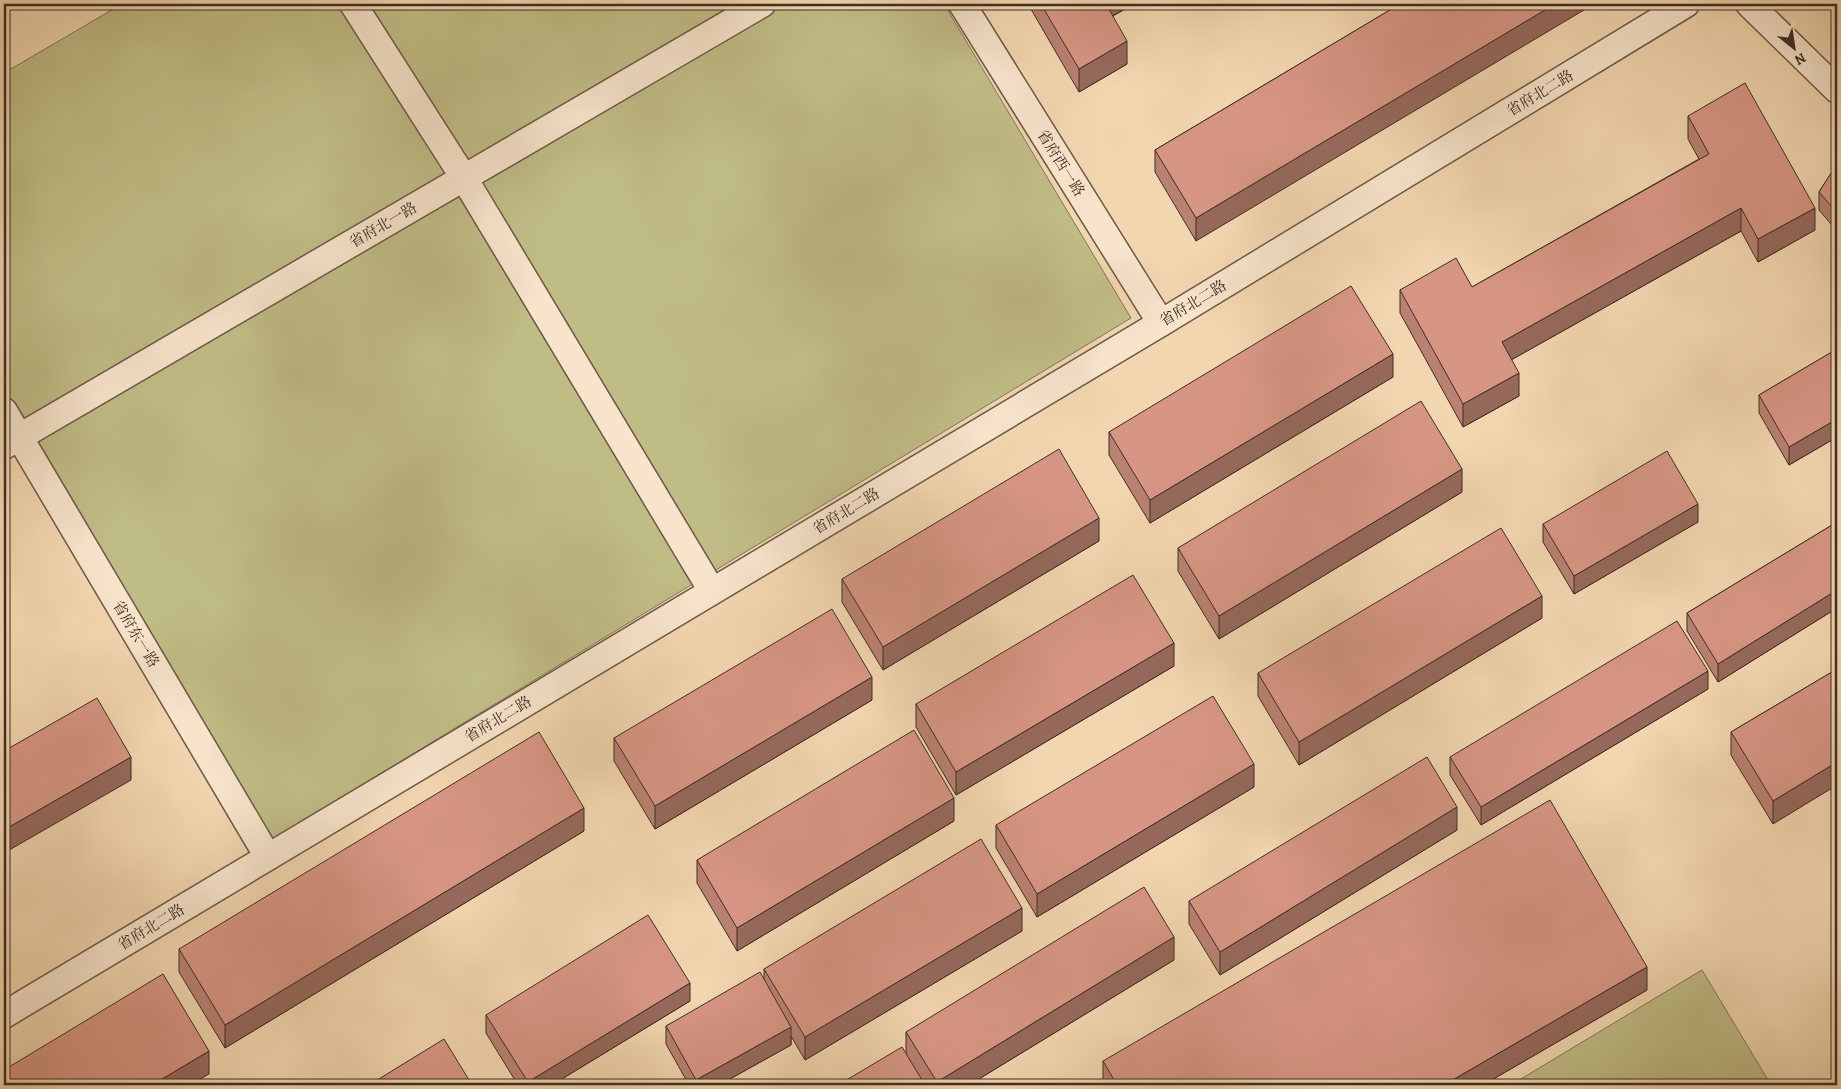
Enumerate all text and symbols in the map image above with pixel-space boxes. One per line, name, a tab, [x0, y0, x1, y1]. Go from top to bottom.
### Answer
north arrow	[1768, 22, 1818, 72]
text: N	[1791, 48, 1809, 70]
street label: 省府北二路	[1503, 65, 1577, 121]
street label: 省府西一路	[1033, 126, 1089, 200]
street label: 省府北一路	[346, 198, 420, 252]
street label: 省府北二路	[1156, 275, 1230, 331]
street label: 省府北二路	[809, 483, 883, 539]
street label: 省府东一路	[108, 597, 164, 671]
street label: 省府北二路	[461, 691, 535, 747]
street label: 省府北二路	[114, 899, 188, 955]

